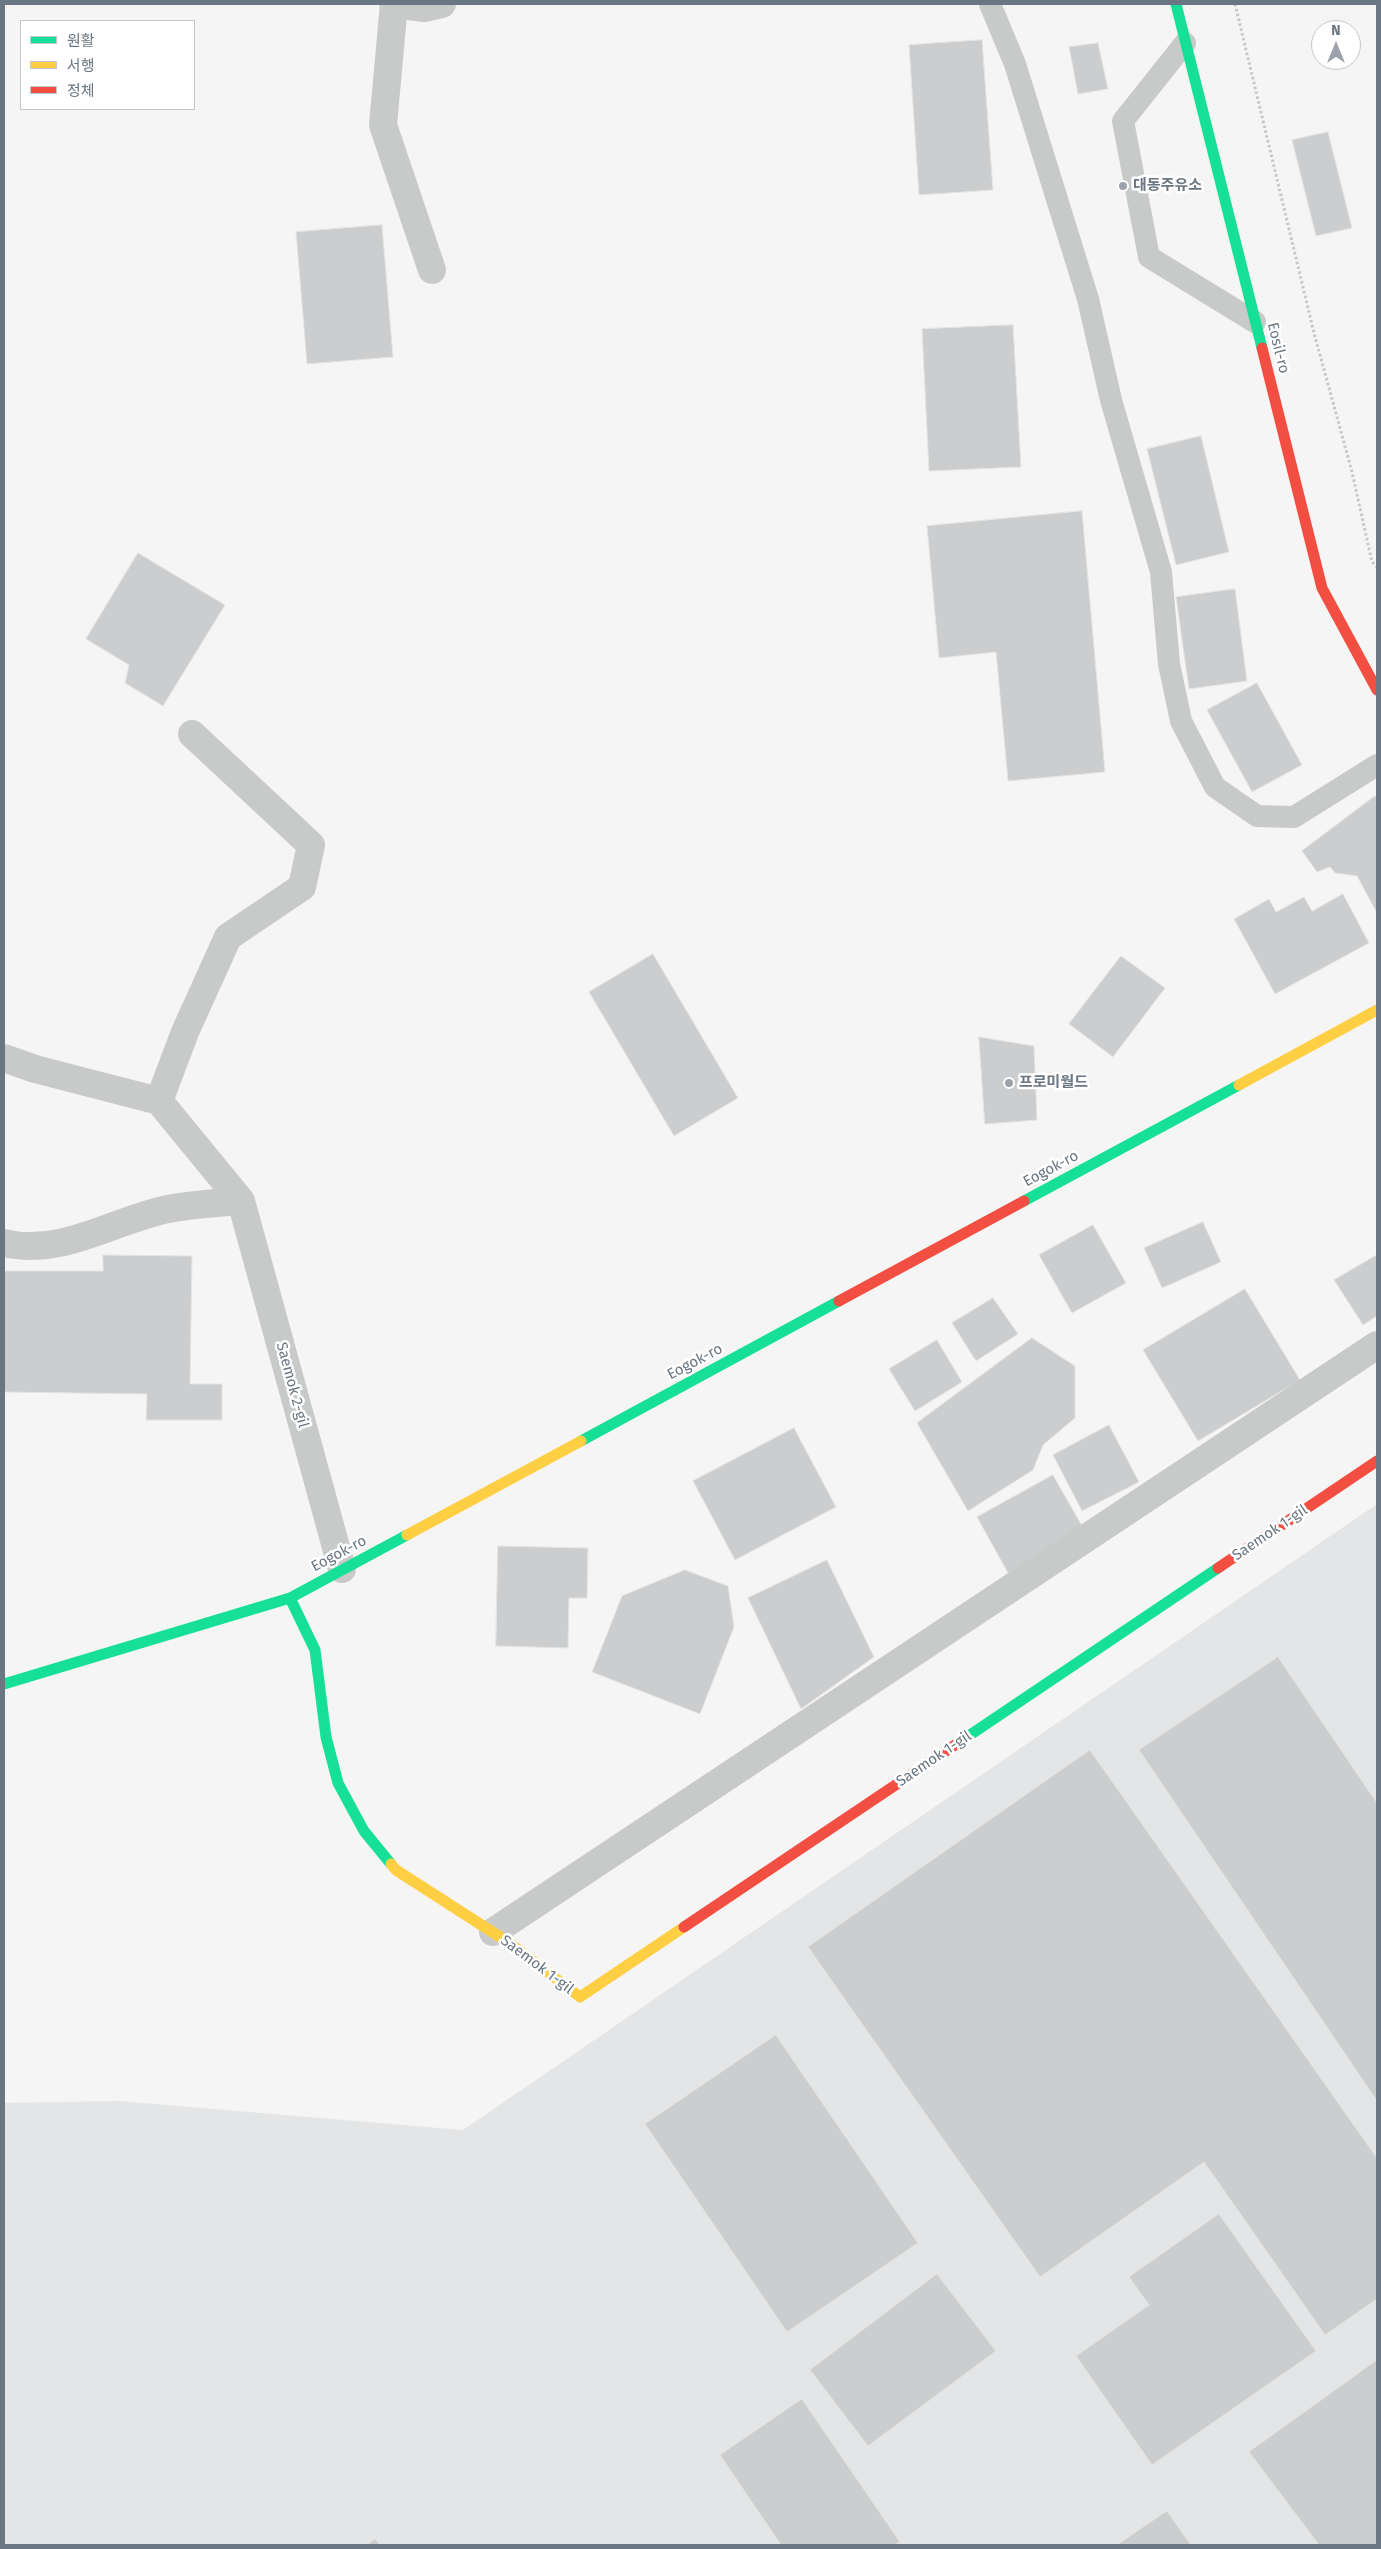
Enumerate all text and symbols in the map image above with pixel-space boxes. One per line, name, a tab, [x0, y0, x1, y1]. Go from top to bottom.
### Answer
legend	[20, 20, 195, 110]
north arrow	[1311, 20, 1361, 70]
text: N	[1331, 22, 1341, 39]
text: 원활	[67, 32, 95, 50]
text: 서행	[67, 57, 95, 75]
text: 정체	[67, 82, 95, 100]
place label: 대동주유소	[1133, 177, 1202, 195]
marker: 대동주유소	[1117, 180, 1129, 192]
street label: Eosil-ro	[1263, 321, 1293, 375]
place label: 프로미월드	[1019, 1074, 1088, 1092]
marker: 프로미월드	[1003, 1077, 1015, 1089]
street label: Eogok-ro	[1020, 1147, 1082, 1191]
street label: Saemok 2-gil	[272, 1340, 312, 1430]
street label: Eogok-ro	[664, 1340, 726, 1384]
street label: Saemok 1-gil	[1229, 1501, 1311, 1565]
street label: Eogok-ro	[308, 1532, 370, 1576]
street label: Saemok 1-gil	[893, 1727, 975, 1791]
street label: Saemok 1-gil	[497, 1932, 577, 1998]

